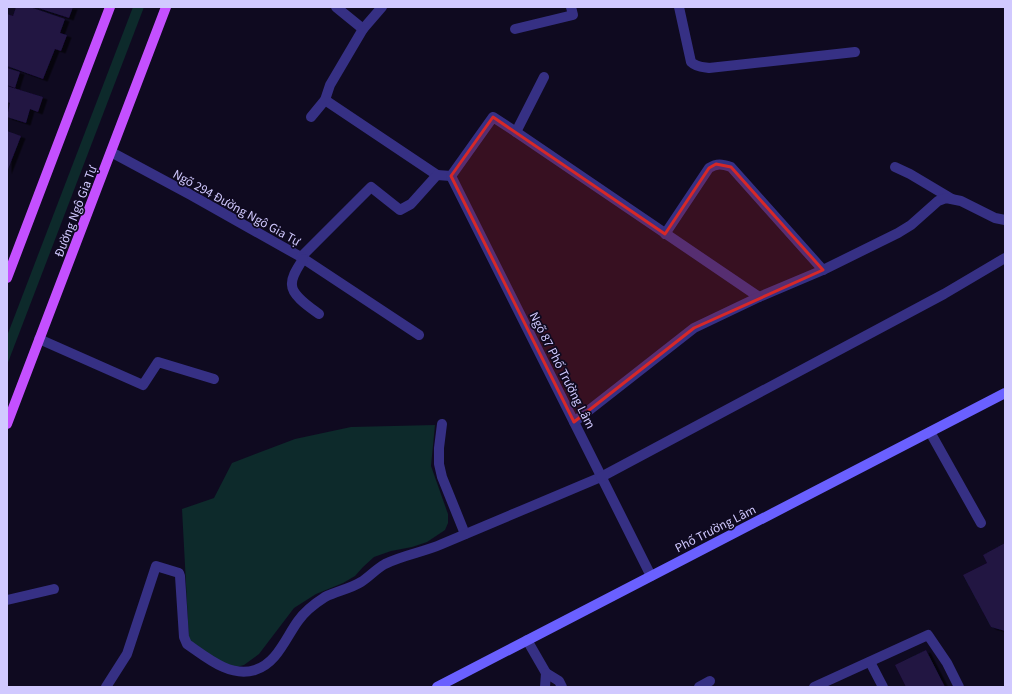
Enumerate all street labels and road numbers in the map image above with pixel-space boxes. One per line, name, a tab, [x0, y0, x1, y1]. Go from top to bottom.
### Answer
street label: Đường Ngô Gia Tự	[50, 162, 102, 260]
street label: Ngõ 294 Đường Ngô Gia Tự	[169, 165, 304, 251]
street label: Ngõ 87 Phố Trường Lâm	[525, 309, 599, 432]
street label: Phố Trường Lâm	[672, 501, 759, 557]

